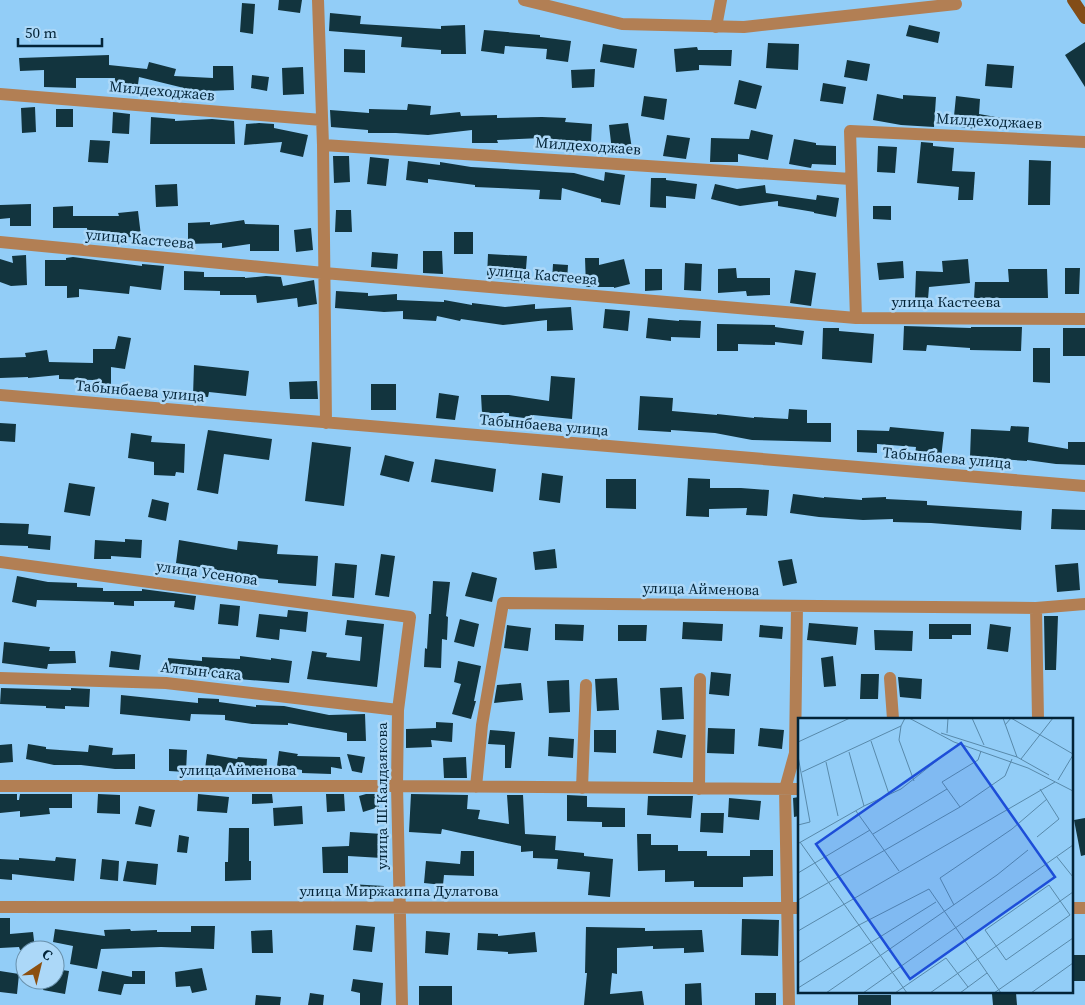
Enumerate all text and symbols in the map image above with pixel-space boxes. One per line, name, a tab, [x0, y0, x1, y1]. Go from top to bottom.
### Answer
scale bar	[18, 15, 101, 47]
text: 50 m	[25, 22, 57, 43]
street label: Милдеходжаев	[108, 75, 216, 106]
street label: Милдеходжаев	[936, 107, 1043, 134]
street label: Милдеходжаев	[534, 131, 642, 160]
street label: улица Кастеева	[85, 223, 196, 254]
street label: улица Кастеева	[488, 259, 599, 290]
street label: улица Кастеева	[891, 291, 1001, 312]
street label: Табынбаева улица	[75, 374, 206, 407]
street label: Табынбаева улица	[479, 408, 610, 441]
street label: Табынбаева улица	[882, 441, 1013, 474]
street label: улица Усенова	[155, 555, 260, 590]
street label: улица Айменова	[642, 577, 760, 600]
street label: Алтын сака	[160, 656, 243, 685]
inset map	[798, 718, 1072, 992]
street label: улица Ш.Калдаякова	[371, 722, 392, 870]
street label: улица Айменова	[180, 759, 297, 780]
street label: улица Миржакипа Дулатова	[299, 880, 499, 901]
north arrow	[15, 940, 65, 990]
text: С	[38, 944, 57, 965]

